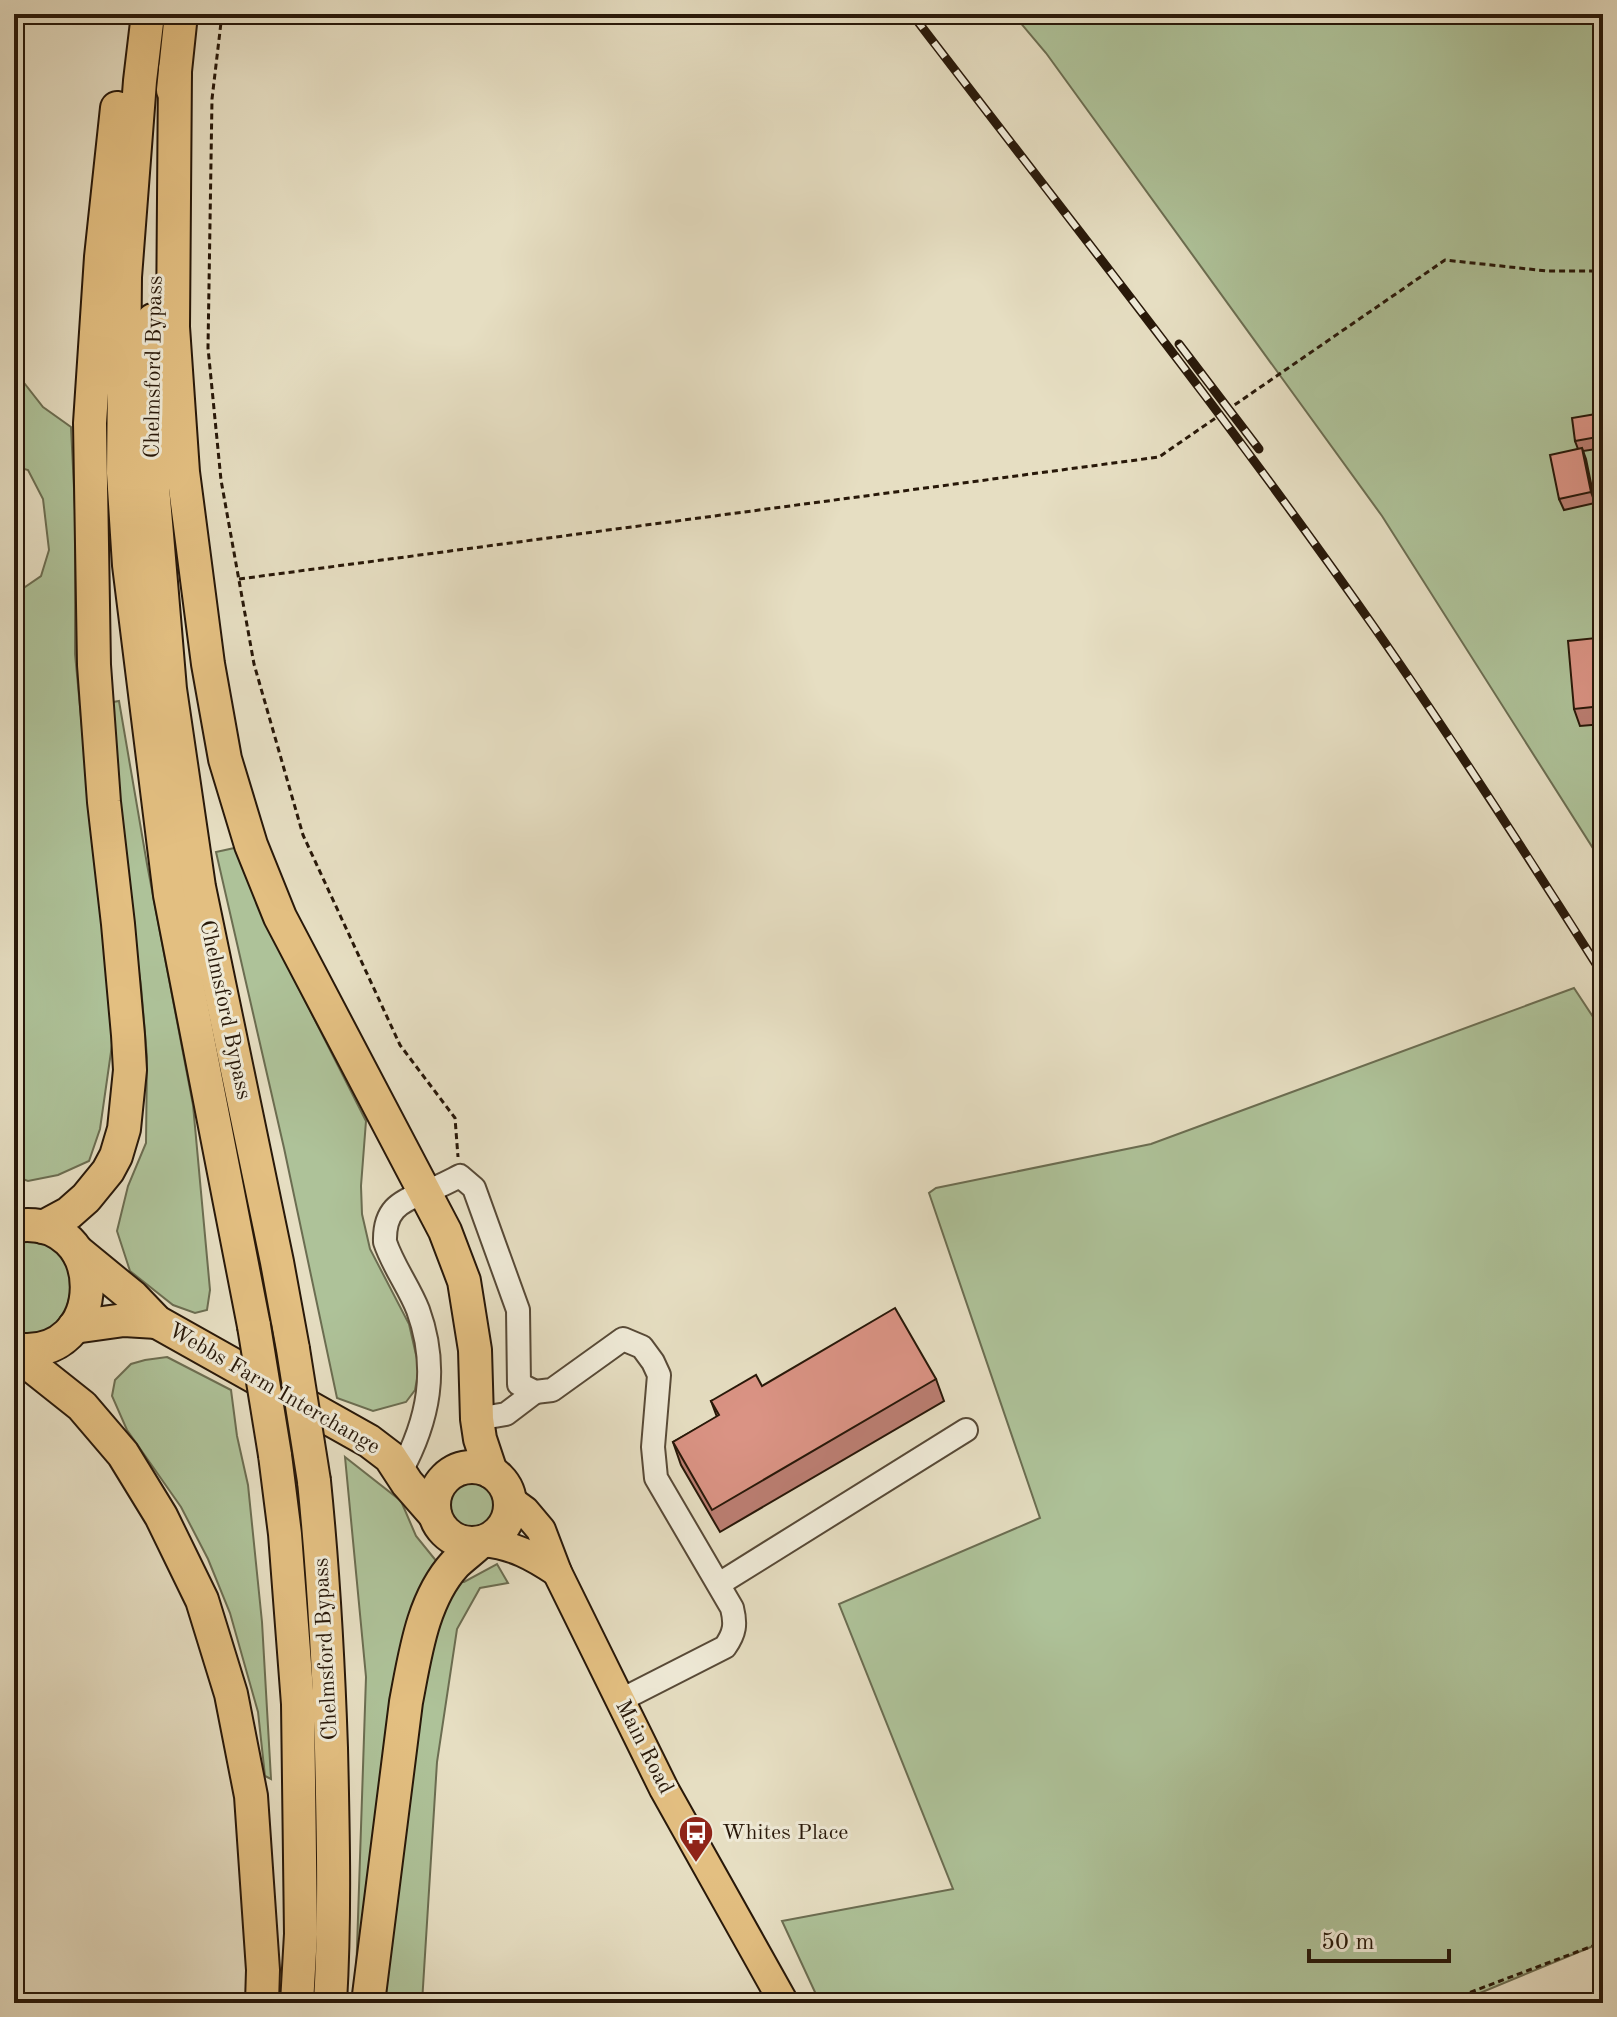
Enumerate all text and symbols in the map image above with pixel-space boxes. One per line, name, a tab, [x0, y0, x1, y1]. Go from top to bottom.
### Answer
street label: Chelmsford Bypass	[141, 275, 167, 459]
street label: Chelmsford Bypass	[195, 918, 255, 1102]
street label: Webbs Farm Interchange	[164, 1319, 384, 1459]
street label: Chelmsford Bypass	[310, 1557, 342, 1741]
street label: Main Road	[611, 1696, 677, 1798]
bus stop icon: Whites Place	[677, 1814, 715, 1864]
place label: Whites Place	[722, 1822, 848, 1844]
scale bar	[1309, 1913, 1449, 1963]
text: 50 m	[1321, 1931, 1375, 1955]

